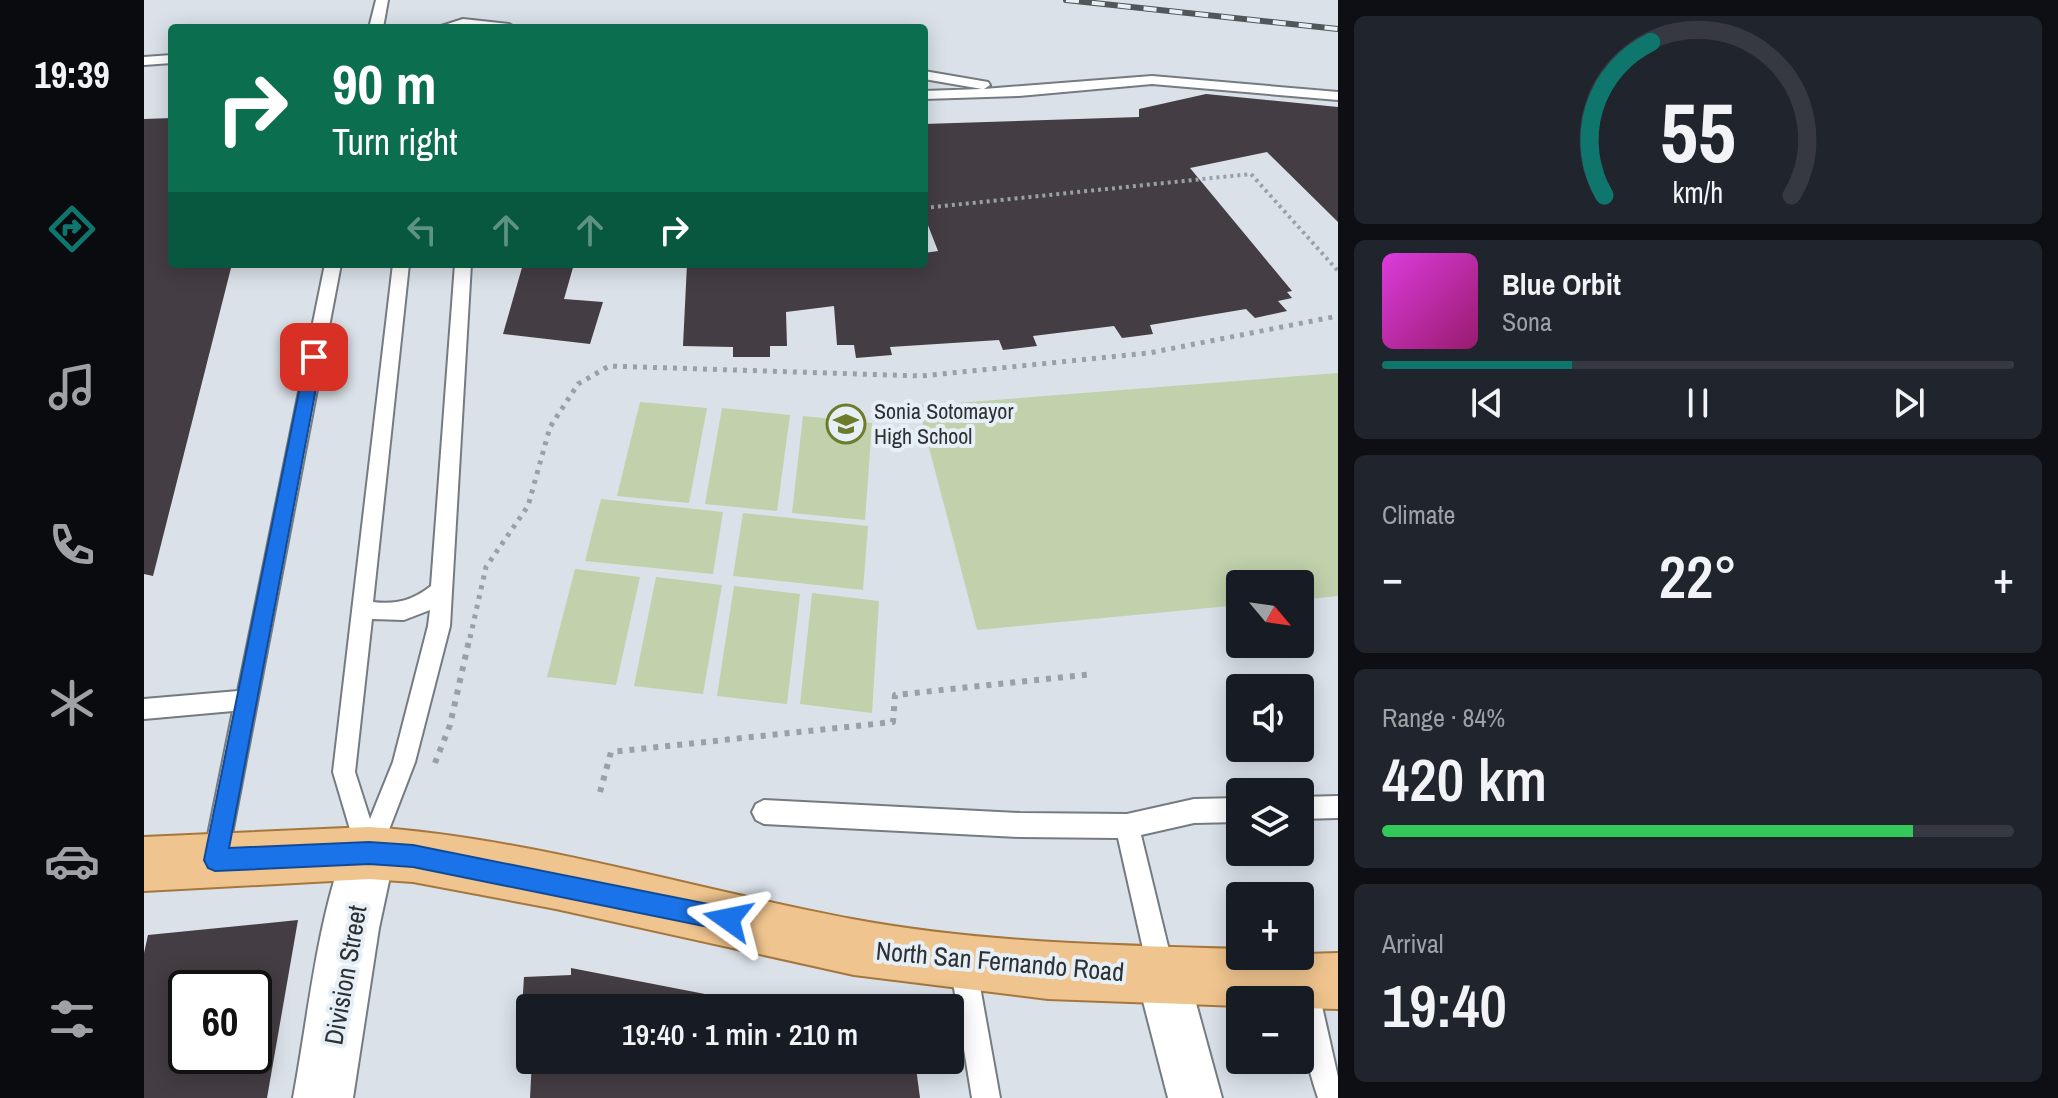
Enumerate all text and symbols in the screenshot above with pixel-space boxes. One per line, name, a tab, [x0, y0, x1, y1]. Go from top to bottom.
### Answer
text: 90 m	[332, 46, 437, 121]
text: 19:39	[34, 51, 110, 99]
icon: right	[200, 56, 304, 160]
text: 55	[1660, 76, 1736, 188]
text: Turn right	[332, 118, 457, 166]
text: km/h	[1673, 173, 1723, 212]
icon: directions	[44, 201, 100, 257]
icon: left	[400, 208, 444, 252]
icon: ahead	[484, 208, 528, 252]
icon: ahead	[568, 208, 612, 252]
icon: right	[652, 208, 696, 252]
text: Blue Orbit	[1502, 264, 1621, 304]
text: Sona	[1502, 304, 1552, 339]
pin	[280, 323, 348, 391]
icon: arrive	[292, 335, 336, 379]
icon: music	[44, 359, 100, 415]
icon: previous	[1465, 381, 1509, 425]
icon: pause	[1676, 381, 1720, 425]
icon: next	[1887, 381, 1931, 425]
place label: Sonia Sotomayor High School	[874, 396, 1013, 451]
school or university icon: Sonia Sotomayor High School	[825, 403, 867, 445]
text: Climate	[1382, 497, 1455, 532]
icon: phone	[44, 517, 100, 573]
text: 22°	[1659, 536, 1737, 617]
text: −	[1382, 547, 1403, 607]
text: +	[1993, 547, 2014, 607]
north arrow	[1226, 570, 1314, 658]
map controls	[1226, 570, 1314, 1074]
button: sound	[1226, 674, 1314, 762]
icon: climate	[44, 675, 100, 731]
text: Range · 84%	[1382, 700, 1505, 735]
text: 420 km	[1382, 739, 1547, 820]
button: layers	[1226, 778, 1314, 866]
icon: car	[44, 833, 100, 889]
position arrow	[686, 877, 770, 961]
button: +	[1226, 882, 1314, 970]
street label: Division Street	[316, 902, 374, 1047]
text: Arrival	[1382, 926, 1444, 961]
street label: North San Fernando Road	[874, 933, 1126, 989]
text: 19:40	[1382, 965, 1507, 1046]
speed limit sign: 60	[168, 970, 272, 1074]
button: −	[1226, 986, 1314, 1074]
icon: filters	[44, 991, 100, 1047]
text: 19:40 · 1 min · 210 m	[622, 1014, 858, 1054]

